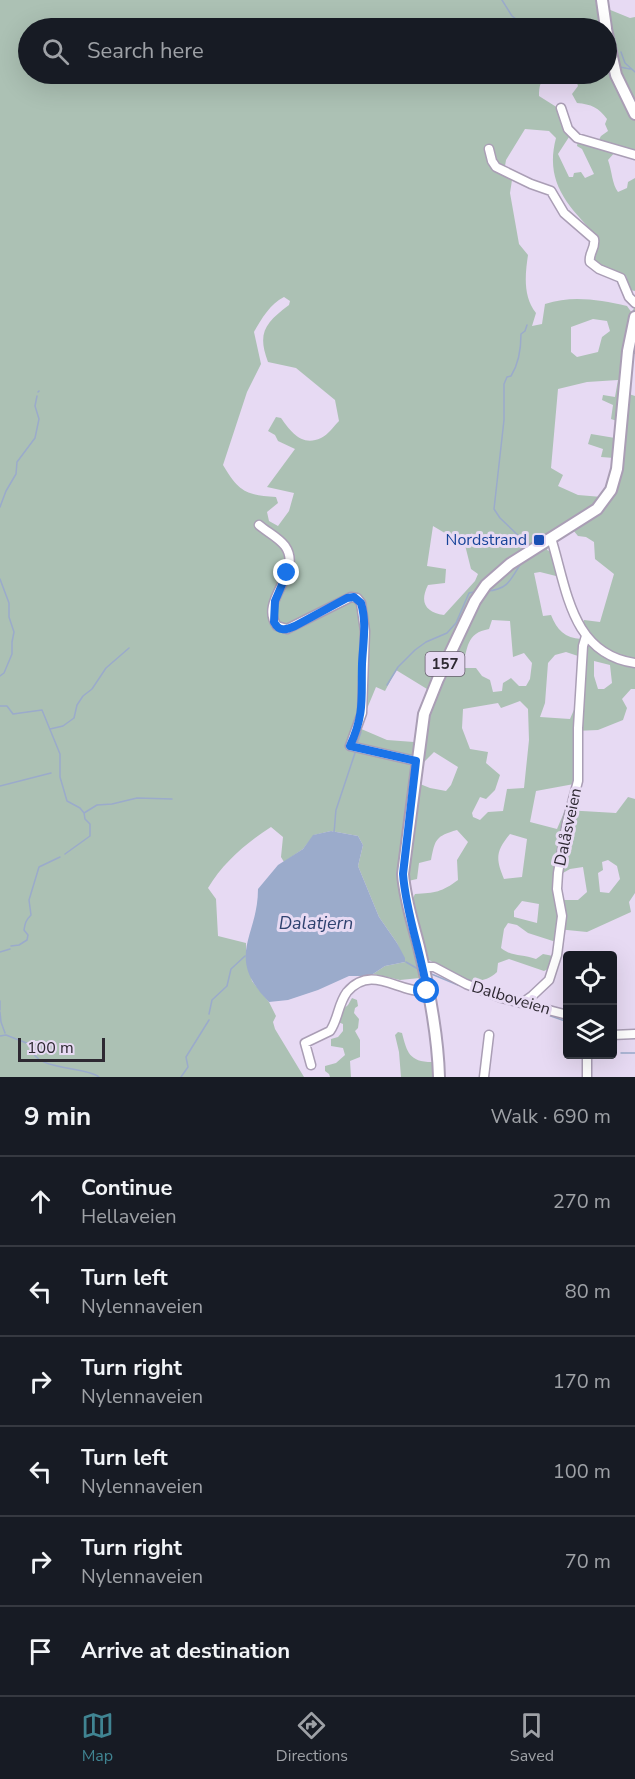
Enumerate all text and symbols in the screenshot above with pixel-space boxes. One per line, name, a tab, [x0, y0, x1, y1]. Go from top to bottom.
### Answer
search box	[18, 18, 617, 84]
icon: search	[39, 35, 72, 68]
text: Search here	[87, 36, 204, 66]
place label: Nordstrand	[446, 529, 527, 551]
marker: Nordstrand	[532, 533, 546, 547]
route end	[273, 559, 299, 585]
road number: 157	[426, 652, 464, 676]
street label: Dalåsveien	[549, 786, 587, 868]
water label: Dalatjern	[279, 911, 353, 935]
map controls	[563, 951, 617, 1059]
button: locate	[563, 951, 617, 1005]
street label: Dalboveien	[469, 976, 553, 1020]
route start	[413, 977, 439, 1003]
button: layers	[563, 1005, 617, 1059]
scale bar	[18, 1035, 105, 1062]
text: 100 m	[27, 1037, 74, 1059]
text: 9 min	[24, 1099, 91, 1134]
text: Walk · 690 m	[491, 1103, 611, 1130]
text: Continue	[81, 1173, 172, 1203]
icon: ahead	[24, 1185, 57, 1218]
text: 270 m	[553, 1188, 611, 1215]
text: Hellaveien	[81, 1203, 177, 1230]
text: Turn left	[81, 1263, 168, 1293]
icon: left	[24, 1275, 57, 1308]
text: 80 m	[565, 1278, 611, 1305]
text: Nylennaveien	[81, 1293, 203, 1320]
text: Turn right	[81, 1353, 182, 1383]
icon: right	[24, 1365, 57, 1398]
text: 170 m	[553, 1368, 611, 1395]
text: Nylennaveien	[81, 1383, 203, 1410]
text: Turn left	[81, 1443, 168, 1473]
icon: left	[24, 1455, 57, 1488]
text: 100 m	[553, 1458, 611, 1485]
text: Nylennaveien	[81, 1473, 203, 1500]
text: Turn right	[81, 1533, 182, 1563]
icon: right	[24, 1545, 57, 1578]
text: 70 m	[565, 1548, 611, 1575]
text: Nylennaveien	[81, 1563, 203, 1590]
icon: arrive	[24, 1635, 57, 1668]
text: Arrive at destination	[81, 1636, 290, 1666]
tab: Map	[81, 1709, 114, 1767]
tab: Directions	[276, 1709, 348, 1767]
tab: Saved	[510, 1709, 554, 1767]

